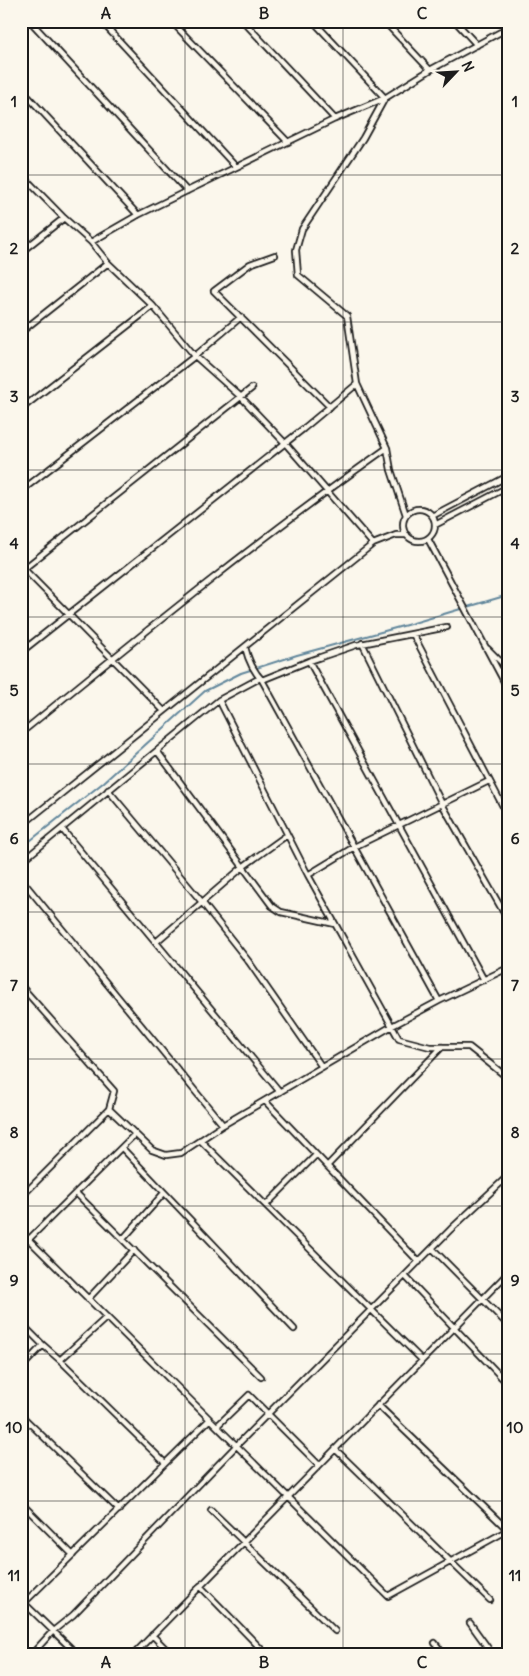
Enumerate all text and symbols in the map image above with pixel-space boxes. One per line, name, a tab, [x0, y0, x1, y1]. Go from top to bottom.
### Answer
text: A	[101, 3, 111, 23]
text: B	[259, 3, 270, 23]
text: C	[417, 3, 428, 23]
north arrow	[432, 48, 482, 98]
text: N	[458, 58, 478, 75]
text: 1	[11, 91, 17, 111]
text: 1	[512, 91, 518, 111]
text: 2	[10, 238, 19, 258]
text: 2	[511, 238, 520, 258]
text: 3	[9, 386, 19, 406]
text: 3	[510, 386, 520, 406]
text: 4	[9, 533, 19, 553]
text: 4	[510, 533, 520, 553]
text: 5	[9, 680, 19, 700]
text: 5	[510, 680, 520, 700]
text: 6	[9, 828, 19, 848]
text: 6	[510, 828, 520, 848]
text: 7	[10, 975, 18, 995]
text: 7	[511, 975, 519, 995]
text: 8	[9, 1122, 19, 1142]
text: 8	[510, 1122, 520, 1142]
text: 9	[9, 1270, 19, 1290]
text: 9	[510, 1270, 520, 1290]
text: 10	[6, 1417, 22, 1437]
text: 10	[507, 1417, 523, 1437]
text: 11	[8, 1565, 20, 1585]
text: 11	[509, 1565, 521, 1585]
text: A	[101, 1652, 111, 1672]
text: B	[259, 1652, 270, 1672]
text: C	[417, 1652, 428, 1672]

